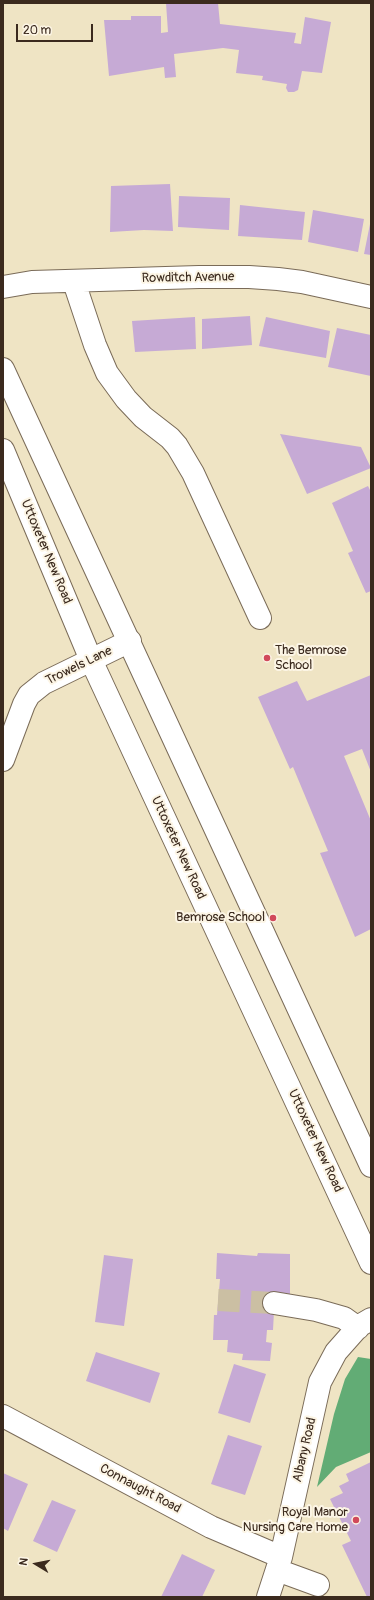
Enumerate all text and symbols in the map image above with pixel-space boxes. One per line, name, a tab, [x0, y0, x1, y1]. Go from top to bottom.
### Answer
scale bar	[18, 16, 95, 42]
text: 20 m	[23, 23, 51, 38]
street label: Rowditch Avenue	[142, 269, 234, 287]
street label: Uttoxeter New Road	[17, 498, 75, 606]
street label: Trowels Lane	[43, 643, 115, 689]
place label: The Bemrose School	[275, 643, 346, 674]
marker: The Bemrose School	[262, 653, 272, 663]
street label: Uttoxeter New Road	[147, 794, 209, 902]
place label: Bemrose School	[176, 910, 265, 926]
marker: Bemrose School	[268, 913, 278, 923]
street label: Uttoxeter New Road	[284, 1087, 346, 1195]
street label: Albany Road	[290, 1416, 320, 1484]
street label: Connaught Road	[97, 1461, 183, 1517]
place label: Royal Manor Nursing Care Home	[243, 1505, 348, 1536]
marker: Royal Manor Nursing Care Home	[351, 1515, 361, 1525]
north arrow	[16, 1544, 56, 1584]
text: N	[17, 1557, 31, 1567]

